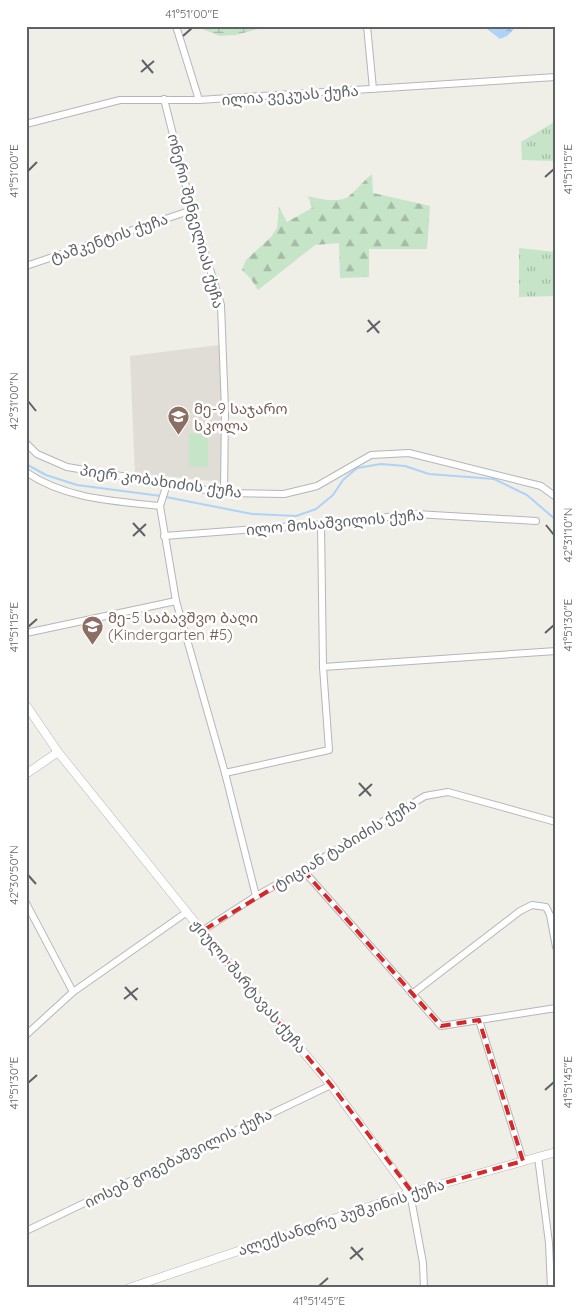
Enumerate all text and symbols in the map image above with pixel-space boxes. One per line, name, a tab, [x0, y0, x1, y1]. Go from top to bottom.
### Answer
text: 41°51'00"E	[165, 6, 219, 21]
street label: ილია ვეკუას ქუჩა	[221, 81, 359, 109]
street label: ონერი შენგელიას ქუჩა	[164, 132, 228, 310]
text: 41°51'00"E	[6, 144, 21, 198]
text: 41°51'15"E	[560, 144, 575, 194]
street label: ტაშკენტის ქუჩა	[48, 209, 170, 267]
text: 42°31'00"N	[6, 372, 21, 430]
place label: მე-9 საჯარო სკოლა	[194, 399, 288, 435]
school or university icon: მე-9 საჯარო სკოლა	[166, 405, 190, 436]
street label: პიერ კობახიძის ქუჩა	[79, 460, 243, 502]
street label: ილო მოსაშვილის ქუჩა	[245, 505, 425, 539]
text: 42°31'10"N	[560, 508, 575, 562]
text: 41°51'30"E	[560, 598, 575, 651]
text: 41°51'15"E	[6, 602, 21, 652]
place label: მე-5 საბავშვო ბაღი (Kindergarten #5)	[108, 608, 258, 644]
school or university icon: მე-5 საბავშვო ბაღი (Kindergarten #5)	[80, 614, 104, 645]
street label: ტიციან ტაბიძის ქუჩა	[270, 794, 420, 894]
text: 42°30'50"N	[6, 845, 21, 905]
street label: ჟიული შარტავას ქუჩა	[187, 915, 311, 1057]
text: 41°51'30"E	[6, 1056, 21, 1109]
text: 41°51'45"E	[560, 1056, 575, 1108]
street label: იოსებ გოგებაშვილის ქუჩა	[81, 1104, 275, 1212]
street label: ალექსანდრე პუშკინის ქუჩა	[235, 1175, 447, 1259]
text: 41°51'45"E	[293, 1293, 345, 1308]

